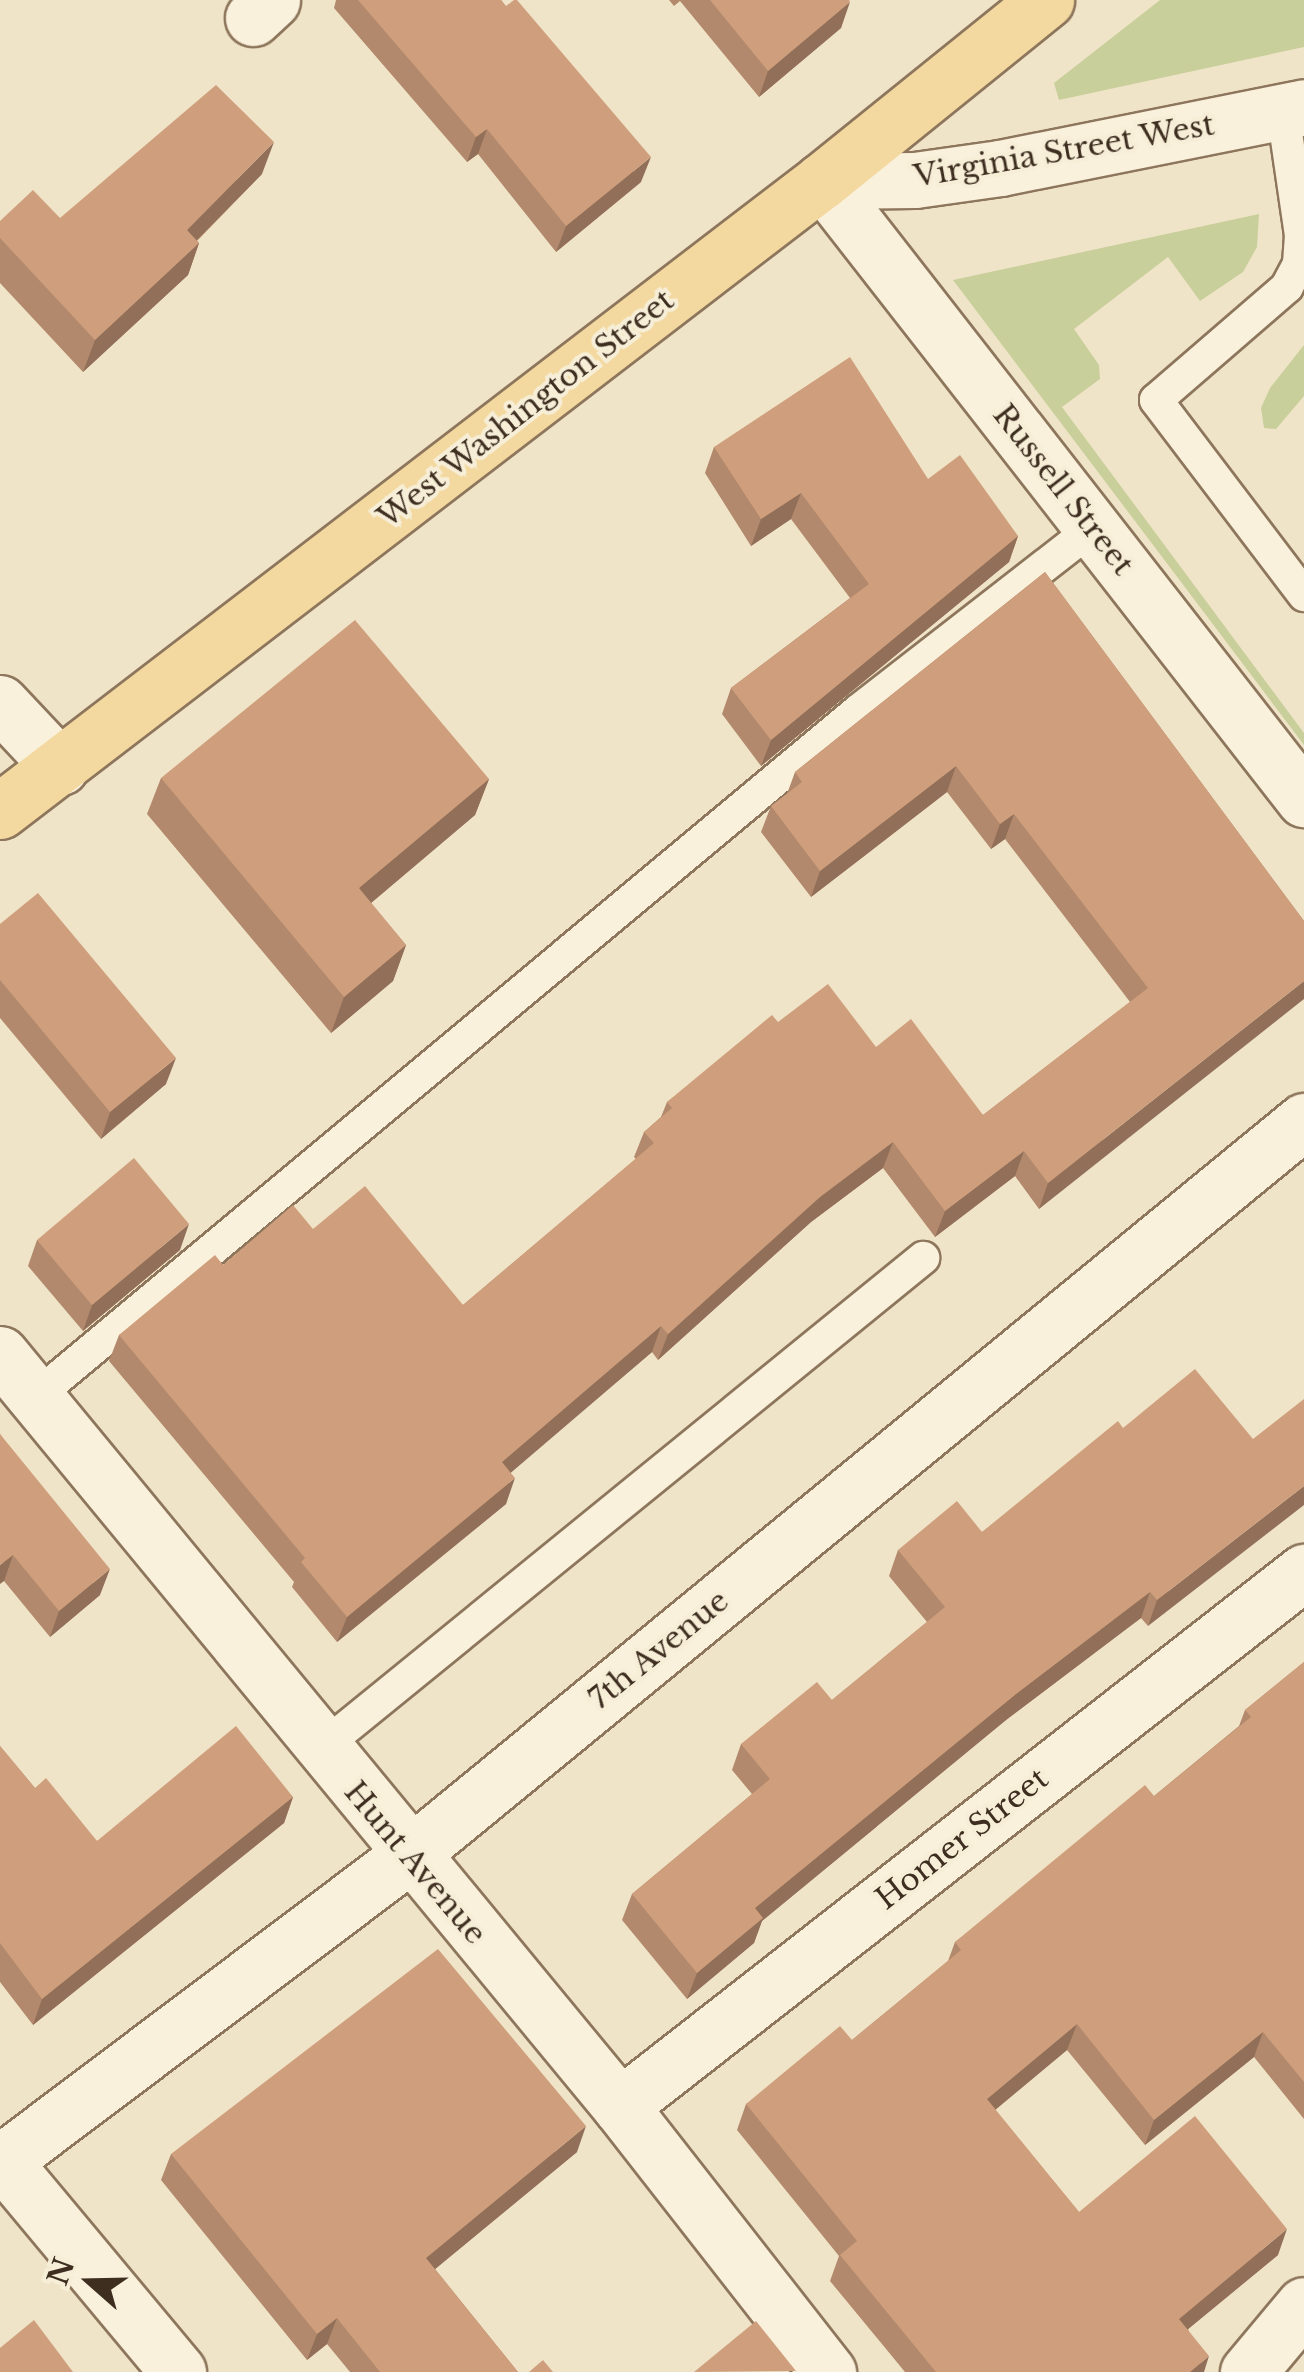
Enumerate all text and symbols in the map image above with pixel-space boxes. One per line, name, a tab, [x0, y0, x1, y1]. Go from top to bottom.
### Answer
street label: Virginia Street West	[910, 107, 1218, 195]
street label: West Washington Street	[370, 282, 682, 536]
street label: Russell Street	[985, 398, 1141, 582]
street label: 7th Avenue	[582, 1583, 736, 1717]
street label: Homer Street	[869, 1760, 1055, 1918]
street label: Hunt Avenue	[336, 1774, 494, 1952]
north arrow	[40, 2232, 140, 2332]
text: N	[40, 2253, 82, 2290]

